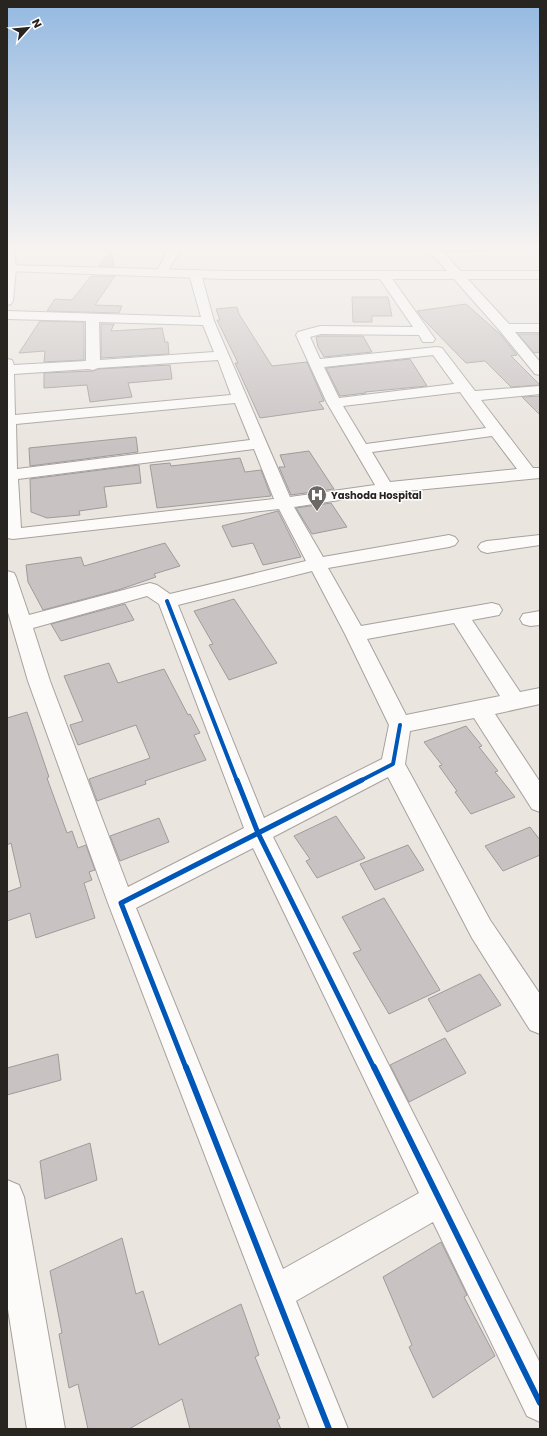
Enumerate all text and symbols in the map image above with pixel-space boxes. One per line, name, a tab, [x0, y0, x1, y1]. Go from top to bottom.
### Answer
north arrow	[8, 8, 48, 48]
text: N	[28, 16, 46, 31]
hospital icon: Yashoda Hospital	[306, 484, 328, 512]
place label: Yashoda Hospital	[331, 488, 422, 503]

